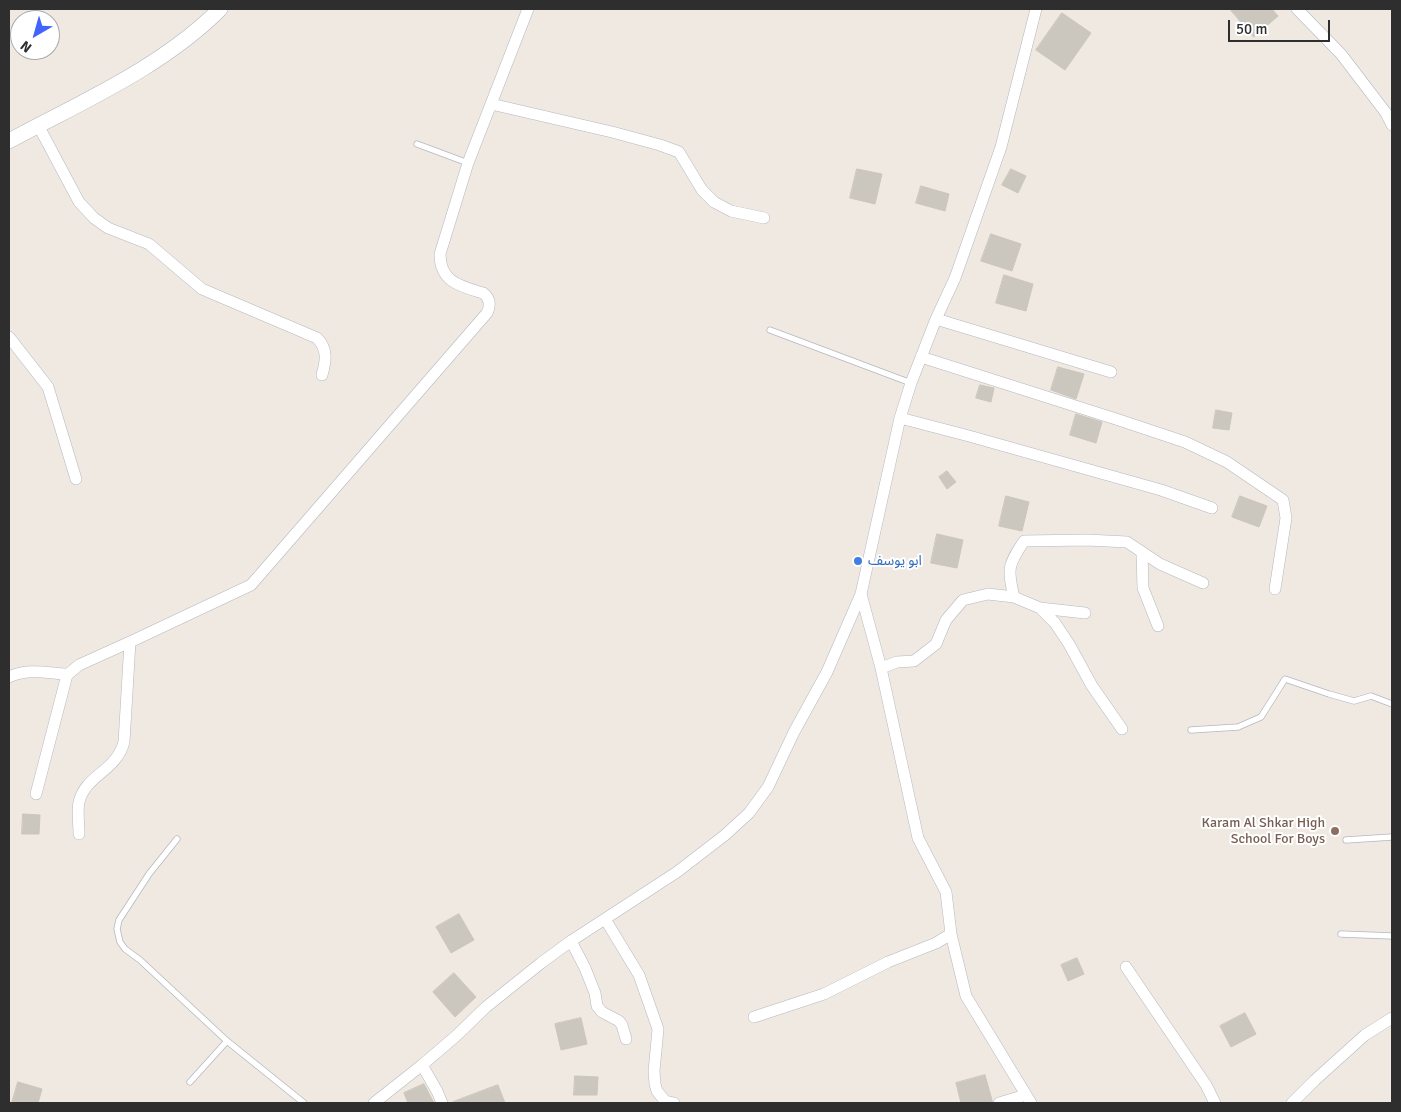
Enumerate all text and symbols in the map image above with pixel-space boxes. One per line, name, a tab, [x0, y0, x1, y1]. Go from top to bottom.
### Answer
north arrow	[10, 10, 60, 60]
scale bar	[1231, 10, 1334, 42]
text: 50 m	[1236, 20, 1267, 38]
text: N	[17, 37, 35, 56]
place label: ابو يوسف	[868, 553, 922, 569]
marker: ابو يوسف	[852, 555, 864, 567]
place label: Karam Al Shkar High School For Boys	[1202, 815, 1325, 848]
marker: Karam Al Shkar High School For Boys	[1329, 825, 1341, 837]

